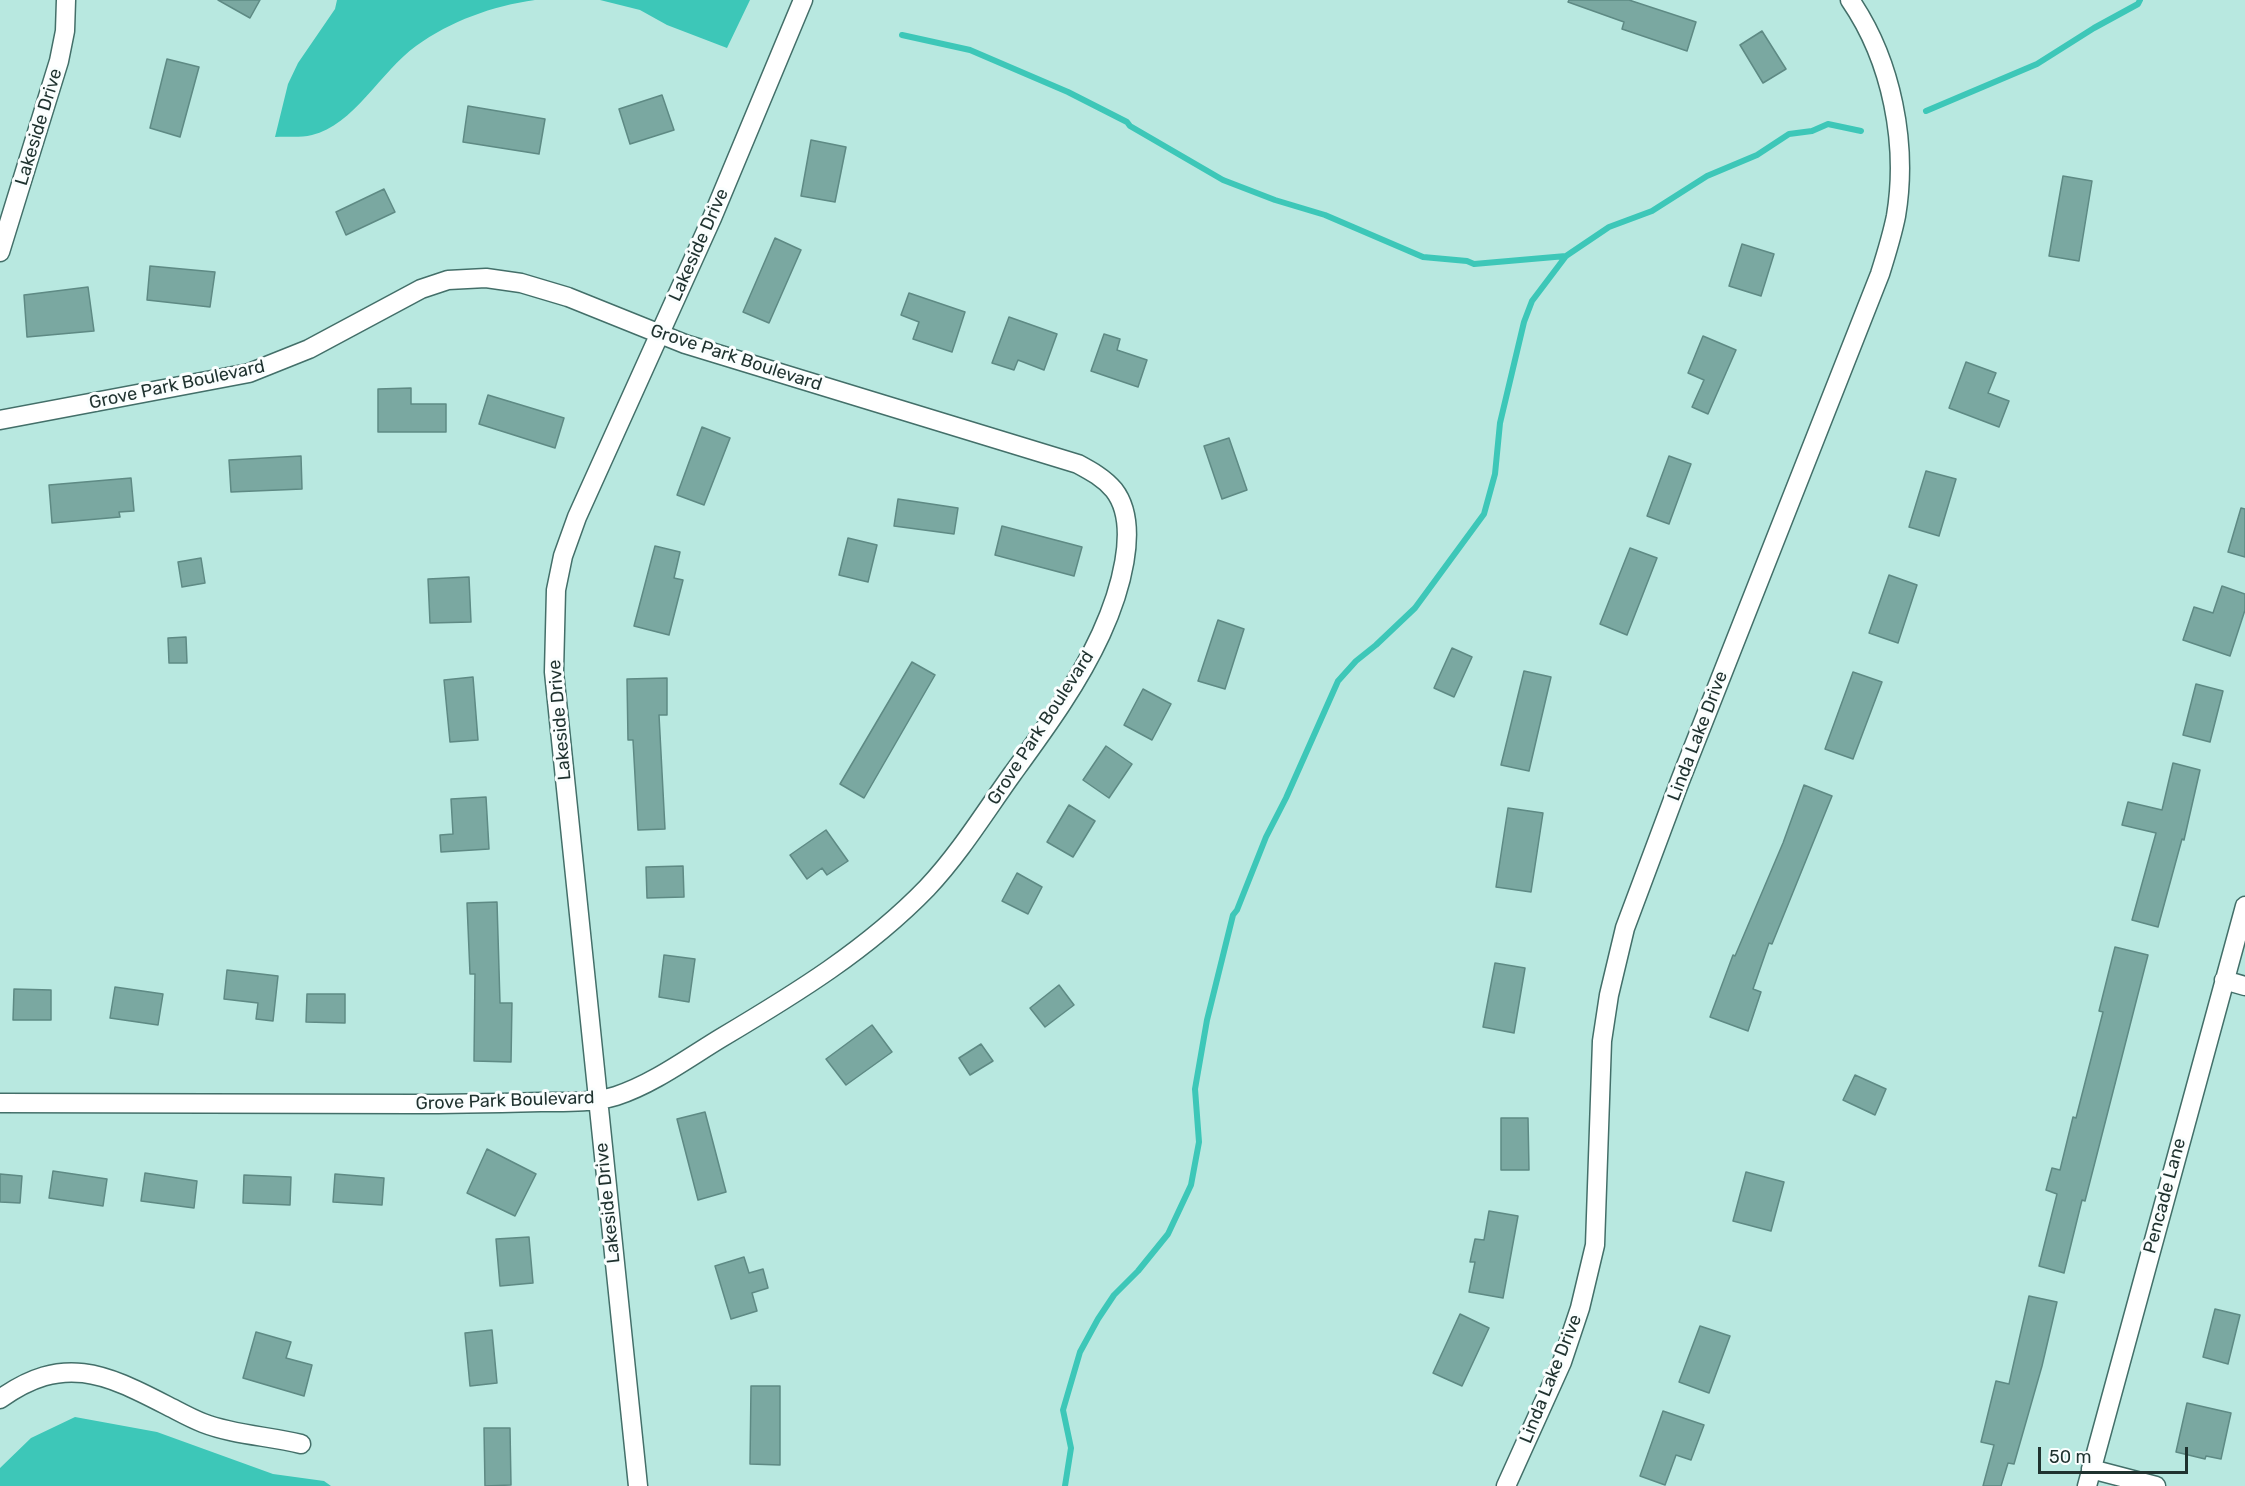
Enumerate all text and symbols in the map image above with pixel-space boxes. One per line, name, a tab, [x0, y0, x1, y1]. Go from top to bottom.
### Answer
street label: Lakeside Drive	[11, 66, 67, 188]
street label: Lakeside Drive	[665, 185, 733, 305]
street label: Grove Park Boulevard	[647, 320, 825, 396]
street label: Grove Park Boulevard	[87, 356, 267, 414]
street label: Grove Park Boulevard	[983, 647, 1099, 809]
street label: Lakeside Drive	[544, 659, 576, 781]
street label: Linda Lake Drive	[1663, 668, 1733, 804]
street label: Grove Park Boulevard	[415, 1087, 595, 1115]
street label: Pencade Lane	[2139, 1136, 2191, 1256]
street label: Lakeside Drive	[591, 1142, 625, 1264]
street label: Linda Lake Drive	[1515, 1311, 1587, 1447]
scale bar	[2041, 1435, 2191, 1473]
text: 50 m	[2049, 1446, 2092, 1468]

